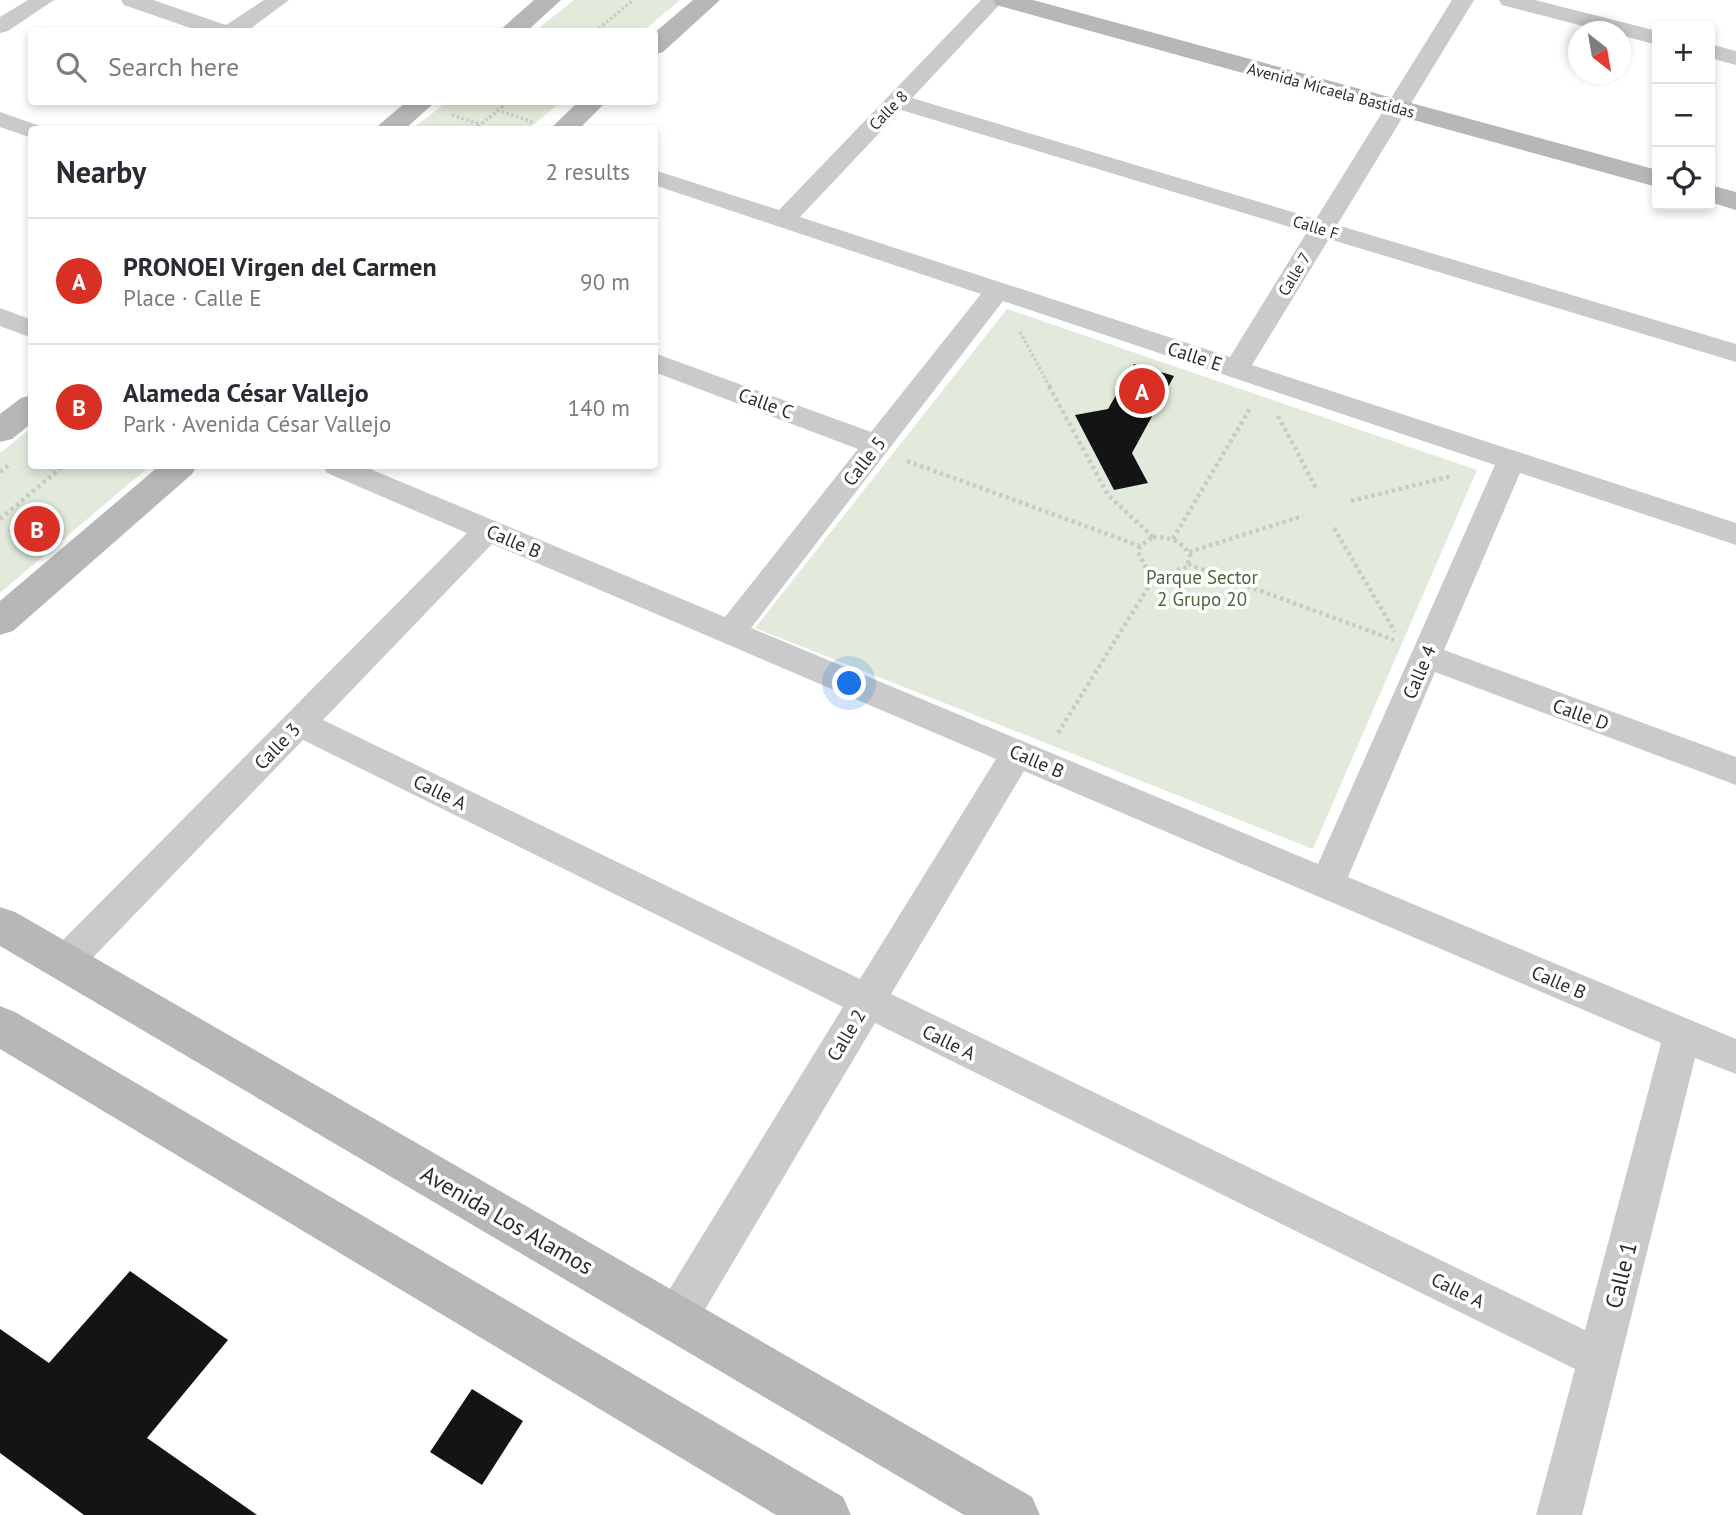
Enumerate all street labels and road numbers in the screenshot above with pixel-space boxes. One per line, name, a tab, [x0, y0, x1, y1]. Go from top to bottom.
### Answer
street label: Avenida Micaela Bastidas	[1245, 58, 1417, 122]
street label: Calle 8	[864, 86, 912, 134]
street label: Calle F	[1291, 211, 1341, 243]
street label: Calle 7	[1273, 249, 1315, 299]
street label: Calle E	[1165, 336, 1225, 376]
street label: Calle C	[735, 382, 797, 424]
street label: Calle 5	[837, 431, 891, 491]
street label: Calle B	[483, 519, 545, 563]
street label: Calle 4	[1397, 641, 1441, 703]
street label: Calle D	[1550, 693, 1612, 735]
street label: Calle 3	[249, 717, 305, 775]
street label: Calle B	[1006, 739, 1068, 783]
street label: Calle A	[409, 769, 471, 815]
street label: Calle B	[1528, 960, 1590, 1004]
street label: Calle 2	[821, 1005, 871, 1065]
street label: Calle A	[918, 1019, 980, 1065]
street label: Avenida Los Alamos	[416, 1158, 599, 1281]
street label: Calle 1	[1598, 1238, 1643, 1311]
street label: Calle A	[1427, 1267, 1489, 1313]

